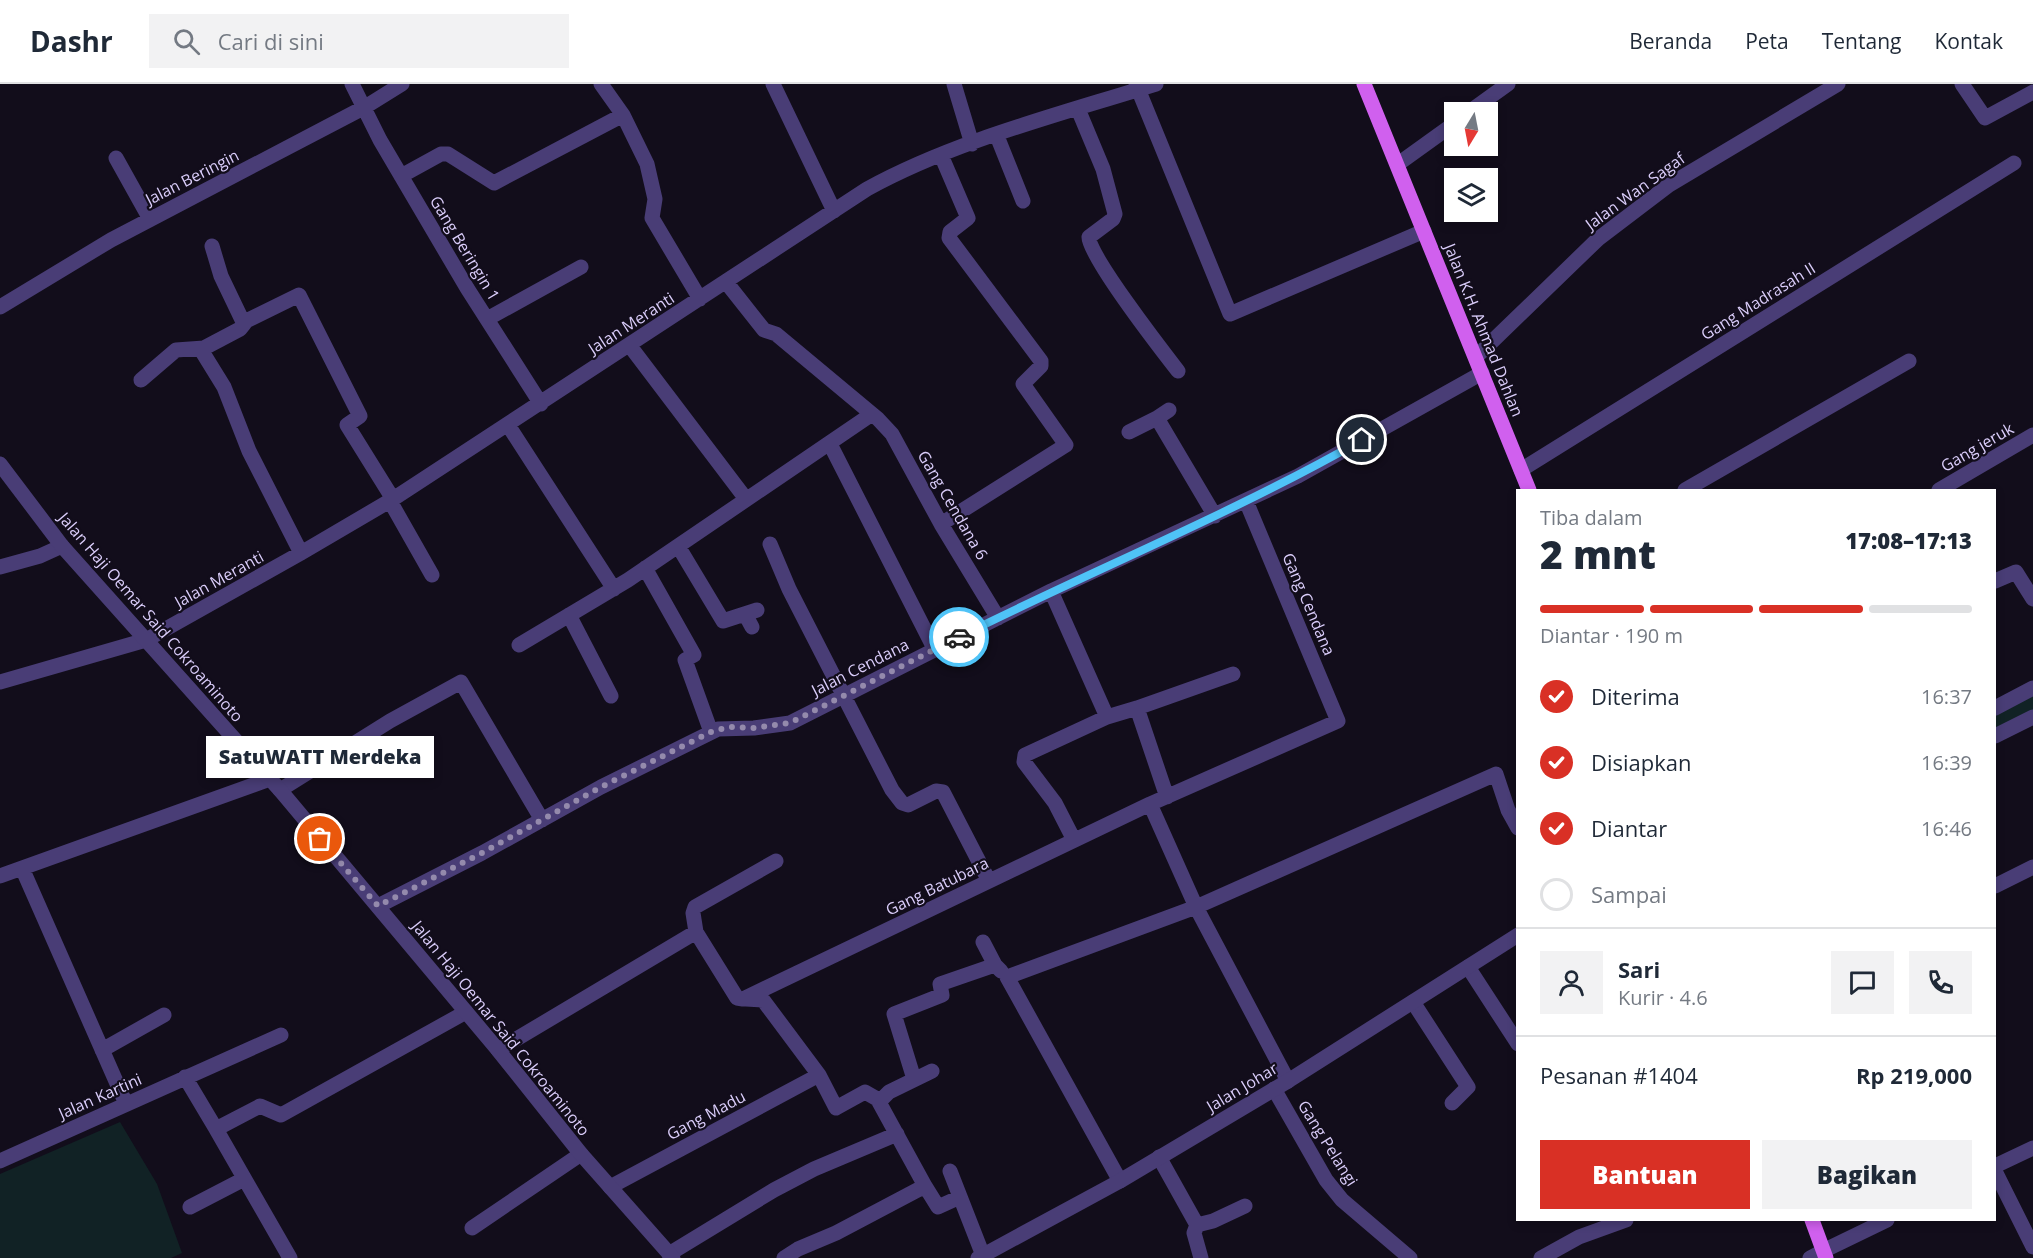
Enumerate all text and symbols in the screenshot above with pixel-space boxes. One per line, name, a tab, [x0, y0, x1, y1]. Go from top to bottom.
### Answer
search box	[149, 14, 569, 68]
text: Dashr	[30, 22, 113, 60]
icon: search	[170, 25, 203, 58]
text: Cari di sini	[218, 26, 324, 56]
text: Beranda	[1629, 27, 1712, 55]
text: Peta	[1745, 27, 1789, 55]
text: Tentang	[1822, 27, 1901, 55]
text: Kontak	[1934, 27, 2003, 55]
north arrow	[1444, 102, 1498, 156]
map controls	[1444, 102, 1498, 222]
street label: Jalan Beringin	[140, 144, 243, 211]
street label: Jalan Wan Sagaf	[1579, 146, 1691, 236]
button: layers	[1444, 168, 1498, 222]
street label: Gang Beringin 1	[425, 191, 505, 305]
street label: Jalan K.H. Ahmad Dahlan	[1438, 238, 1529, 420]
street label: Gang Madrasah II	[1697, 257, 1819, 345]
street label: Jalan Meranti	[582, 287, 678, 360]
pin	[1336, 414, 1387, 465]
street label: Gang jeruk	[1936, 417, 2018, 477]
icon: home	[1345, 423, 1378, 456]
street label: Gang Cendana 6	[913, 446, 993, 564]
text: Tiba dalam	[1540, 504, 1643, 531]
street label: Jalan Haji Oemar Said Cokroaminoto	[52, 506, 248, 727]
text: 17:08–17:13	[1845, 525, 1972, 555]
text: 2 mnt	[1540, 527, 1656, 580]
street label: Jalan Meranti	[169, 546, 267, 613]
street label: Gang Cendana	[1277, 549, 1341, 659]
courier	[929, 607, 989, 667]
icon: car	[943, 621, 976, 654]
text: Diantar · 190 m	[1540, 622, 1683, 649]
street label: Jalan Cendana	[806, 633, 912, 702]
icon: check	[1540, 680, 1573, 713]
text: Diterima	[1591, 681, 1680, 711]
text: 16:37	[1921, 683, 1972, 710]
callout: SatuWATT Merdeka	[206, 737, 434, 779]
text: SatuWATT Merdeka	[219, 743, 421, 770]
icon: check	[1540, 746, 1573, 779]
text: Disiapkan	[1591, 747, 1692, 777]
text: 16:39	[1921, 749, 1972, 776]
icon: check	[1540, 812, 1573, 845]
pin	[294, 813, 345, 864]
text: Diantar	[1591, 813, 1667, 843]
text: 16:46	[1921, 815, 1972, 842]
icon: bag	[303, 822, 336, 855]
street label: Gang Batubara	[882, 852, 992, 920]
text: Sampai	[1591, 879, 1667, 909]
street label: Jalan Haji Oemar Said Cokroaminoto	[406, 914, 595, 1140]
button: person	[1540, 951, 1603, 1014]
button: chat	[1831, 951, 1894, 1014]
button: phone	[1909, 951, 1972, 1014]
text: Sari	[1618, 954, 1660, 984]
text: Kurir · 4.6	[1618, 984, 1708, 1011]
street label: Jalan Johar	[1201, 1057, 1282, 1118]
text: Pesanan #1404	[1540, 1060, 1698, 1090]
text: Rp 219,000	[1856, 1060, 1972, 1090]
street label: Jalan Kartini	[53, 1068, 145, 1125]
street label: Gang Madu	[663, 1085, 749, 1145]
street label: Gang Pelangi	[1293, 1096, 1363, 1190]
button: Bantuan	[1540, 1140, 1750, 1209]
button: Bagikan	[1762, 1140, 1972, 1209]

